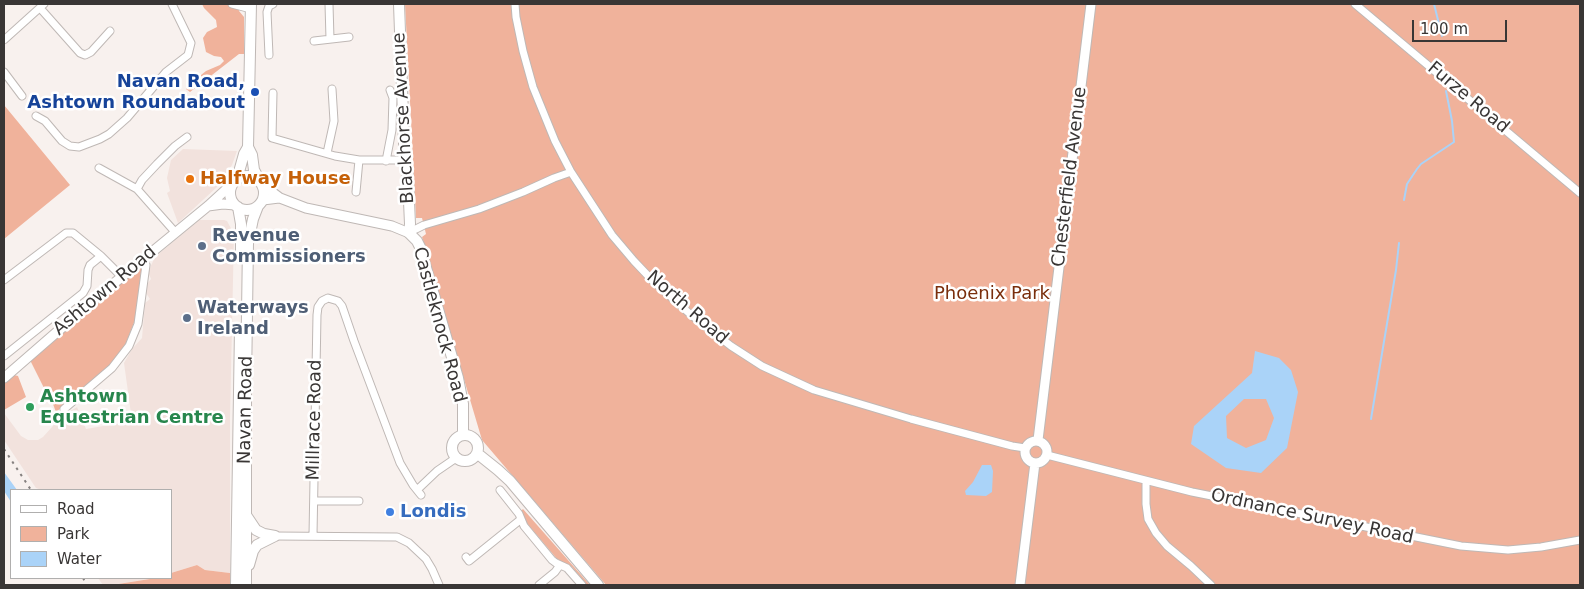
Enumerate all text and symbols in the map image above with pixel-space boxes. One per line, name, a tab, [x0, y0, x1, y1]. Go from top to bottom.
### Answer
scale bar	[1414, 10, 1509, 42]
text: 100 m	[1420, 20, 1468, 38]
street label: Blackhorse Avenue	[389, 32, 419, 204]
street label: Furze Road	[1423, 58, 1513, 138]
place label: Navan Road, Ashtown Roundabout	[27, 71, 245, 114]
marker: Navan Road, Ashtown Roundabout	[249, 86, 261, 98]
street label: Chesterfield Avenue	[1048, 86, 1092, 268]
place label: Halfway House	[200, 168, 351, 190]
marker: Halfway House	[184, 173, 196, 185]
place label: Revenue Commissioners	[212, 225, 366, 268]
marker: Revenue Commissioners	[196, 240, 208, 252]
street label: Ashtown Road	[49, 242, 161, 340]
street label: Castleknock Road	[408, 245, 470, 405]
street label: North Road	[642, 267, 732, 349]
park label: Phoenix Park	[934, 283, 1050, 305]
place label: Waterways Ireland	[197, 297, 309, 340]
marker: Waterways Ireland	[181, 312, 193, 324]
street label: Navan Road	[234, 356, 258, 464]
street label: Millrace Road	[303, 359, 327, 481]
place label: Ashtown Equestrian Centre	[40, 386, 224, 428]
marker: Ashtown Equestrian Centre	[24, 401, 36, 413]
street label: Ordnance Survey Road	[1209, 485, 1415, 549]
legend	[10, 489, 172, 579]
text: Road	[57, 500, 95, 518]
place label: Londis	[400, 501, 466, 523]
marker: Londis	[384, 506, 396, 518]
text: Park	[57, 525, 89, 543]
text: Water	[57, 550, 101, 568]

